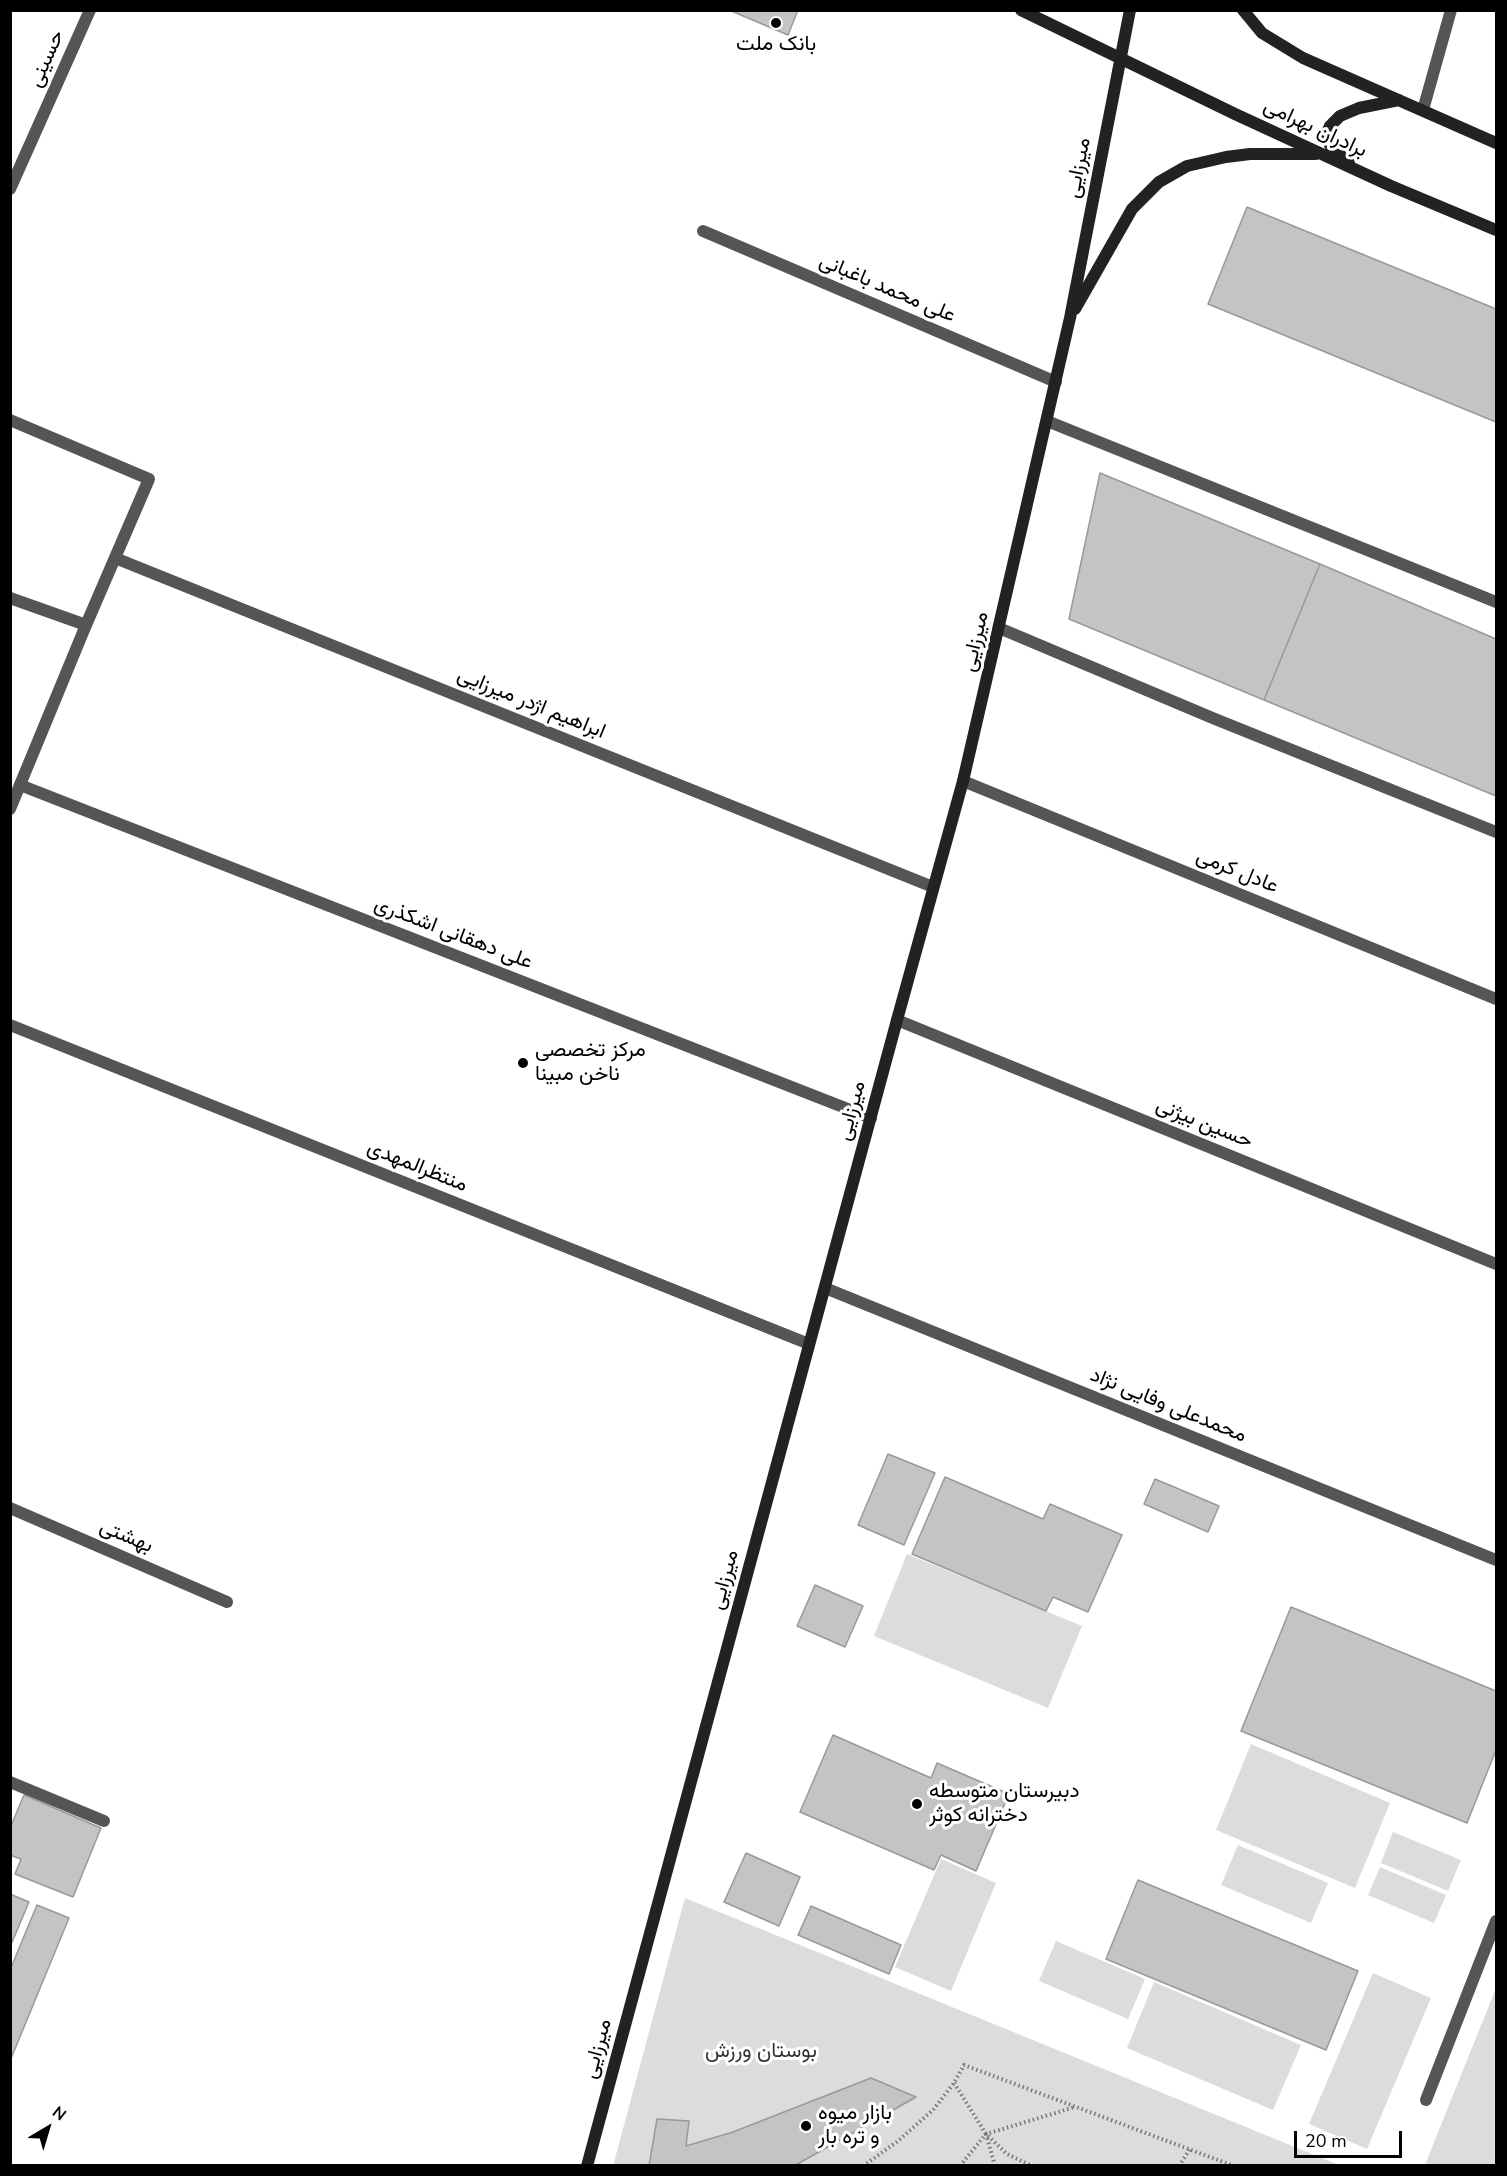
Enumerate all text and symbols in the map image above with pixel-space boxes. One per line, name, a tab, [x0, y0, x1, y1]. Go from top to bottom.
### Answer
marker: بانک ملت	[769, 16, 783, 30]
street label: حسینی	[23, 26, 71, 92]
place label: بانک ملت	[736, 32, 816, 58]
street label: برادران بهرامی	[1259, 94, 1371, 164]
street label: میرزایی	[1061, 136, 1097, 200]
street label: علی محمد باغبانی	[815, 249, 959, 329]
street label: میرزایی	[957, 609, 995, 675]
street label: ابراهیم اژدر میرزایی	[453, 663, 609, 745]
street label: عادل کرمی	[1192, 844, 1282, 900]
street label: علی دهقانی اشکذری	[370, 892, 536, 976]
place label: مرکز تخصصی ناخن مبینا	[535, 1038, 646, 1088]
marker: مرکز تخصصی ناخن مبینا	[516, 1056, 530, 1070]
street label: میرزایی	[832, 1078, 872, 1144]
street label: حسین بیژنی	[1152, 1093, 1256, 1155]
street label: منتظرالمهدی	[363, 1135, 471, 1199]
street label: محمدعلی وفایی نژاد	[1086, 1363, 1250, 1449]
street label: بهشتی	[96, 1515, 156, 1559]
street label: میرزایی	[705, 1547, 745, 1613]
place label: دبیرستان متوسطه دخترانه کوثر	[929, 1779, 1079, 1829]
marker: دبیرستان متوسطه دخترانه کوثر	[910, 1797, 924, 1811]
street label: میرزایی	[578, 2016, 618, 2082]
park label: بوستان ورزش	[705, 2039, 817, 2065]
north arrow	[18, 2098, 78, 2158]
text: N	[48, 2101, 71, 2126]
place label: بازار میوه و تره بار	[818, 2101, 892, 2151]
marker: بازار میوه و تره بار	[799, 2119, 813, 2133]
scale bar	[1297, 2119, 1405, 2157]
text: 20 m	[1305, 2129, 1347, 2153]

